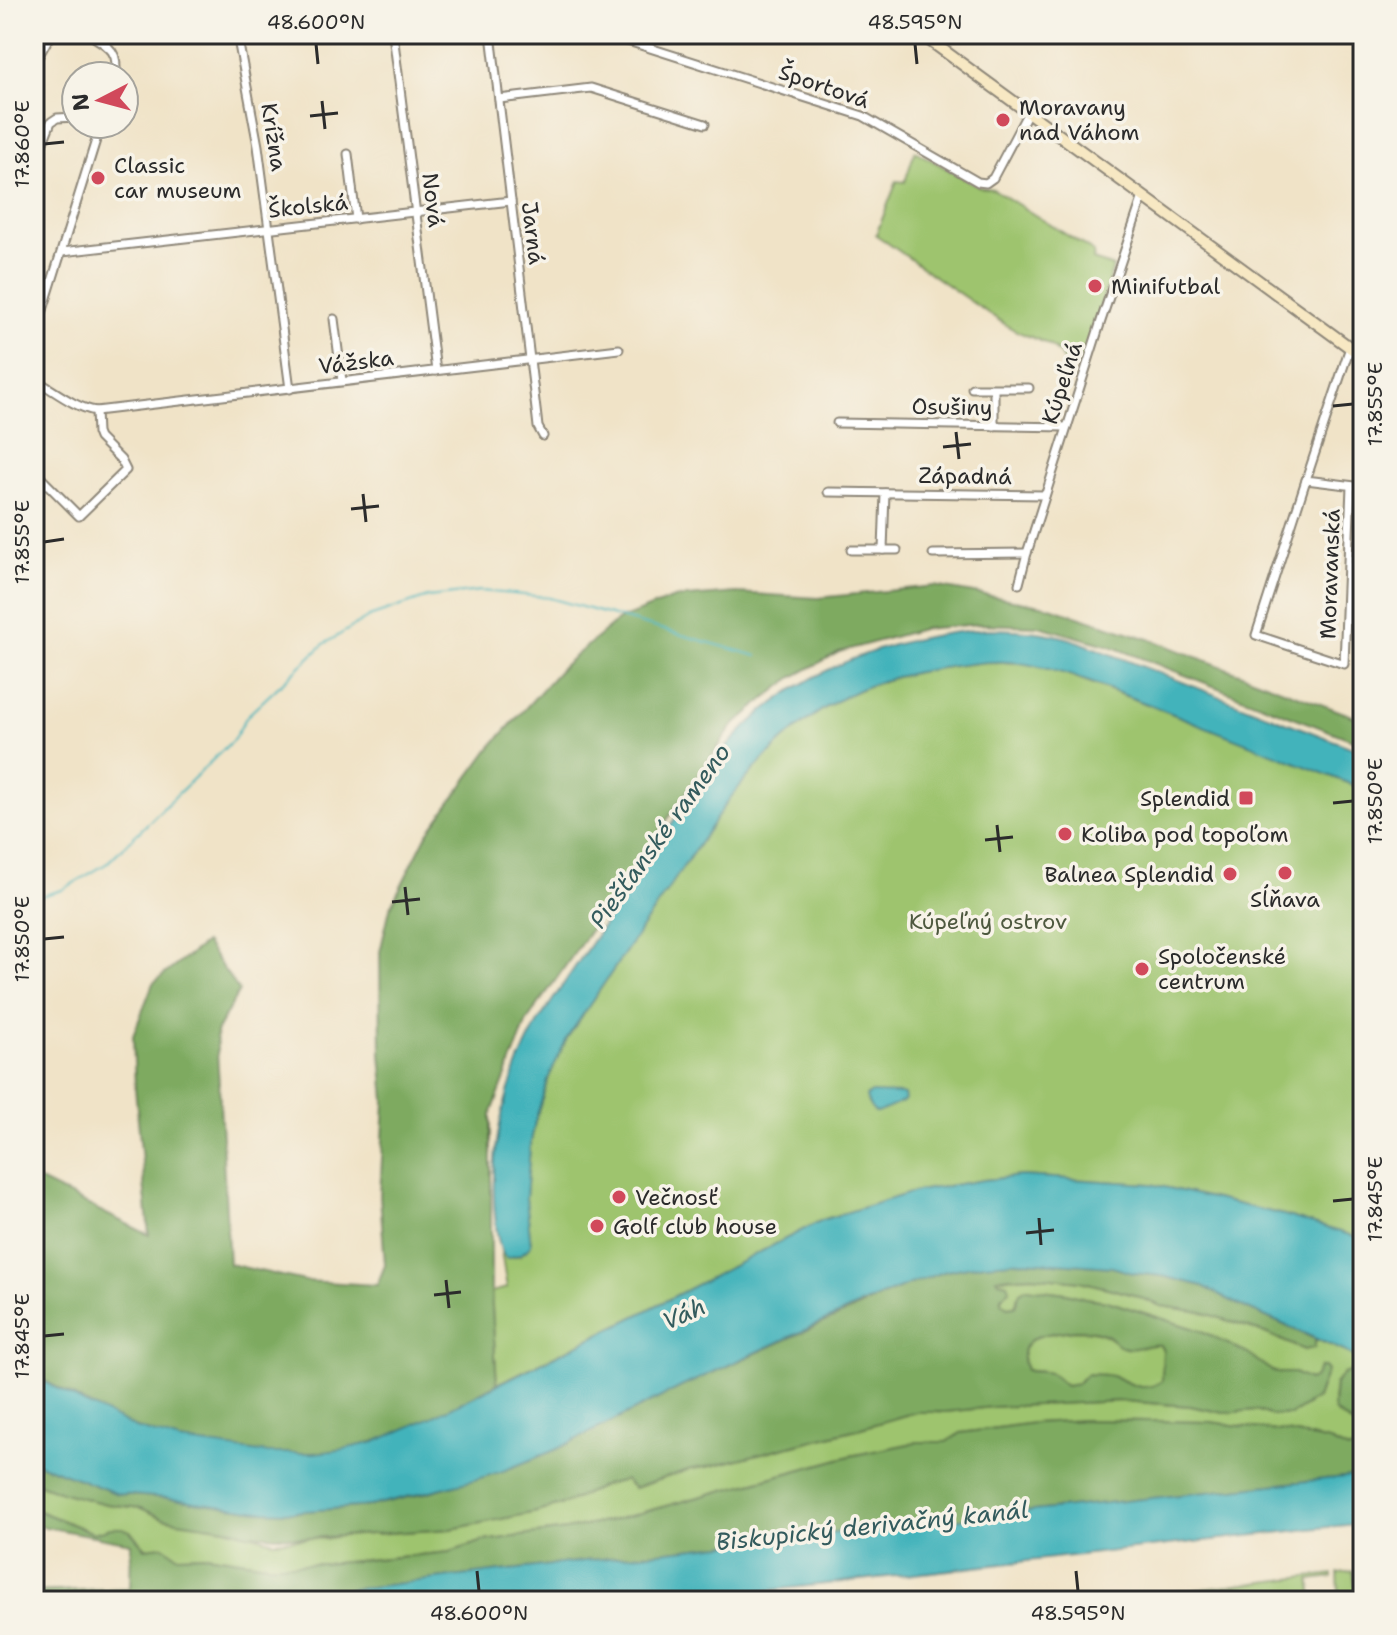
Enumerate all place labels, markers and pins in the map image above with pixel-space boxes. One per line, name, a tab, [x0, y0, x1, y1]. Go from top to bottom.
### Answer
place label: Moravany nad Váhom	[1019, 93, 1140, 147]
marker: Moravany nad Váhom	[994, 111, 1012, 129]
place label: Classic car museum	[114, 151, 242, 205]
marker: Classic car museum	[89, 169, 107, 187]
place label: Minifutbal	[1111, 272, 1220, 301]
marker: Minifutbal	[1086, 277, 1104, 295]
place label: Splendid	[1140, 784, 1230, 813]
marker: Splendid	[1237, 789, 1255, 807]
place label: Koliba pod topoľom	[1081, 820, 1289, 849]
marker: Koliba pod topoľom	[1056, 825, 1074, 843]
place label: Balnea Splendid	[1044, 860, 1214, 889]
marker: Sĺňava	[1276, 864, 1294, 882]
marker: Balnea Splendid	[1221, 865, 1239, 883]
place label: Sĺňava	[1250, 884, 1320, 914]
place label: Spoločenské centrum	[1158, 942, 1286, 996]
marker: Spoločenské centrum	[1133, 960, 1151, 978]
place label: Večnosť	[635, 1183, 718, 1212]
marker: Večnosť	[610, 1188, 628, 1206]
place label: Golf club house	[613, 1212, 777, 1241]
marker: Golf club house	[588, 1217, 606, 1235]

